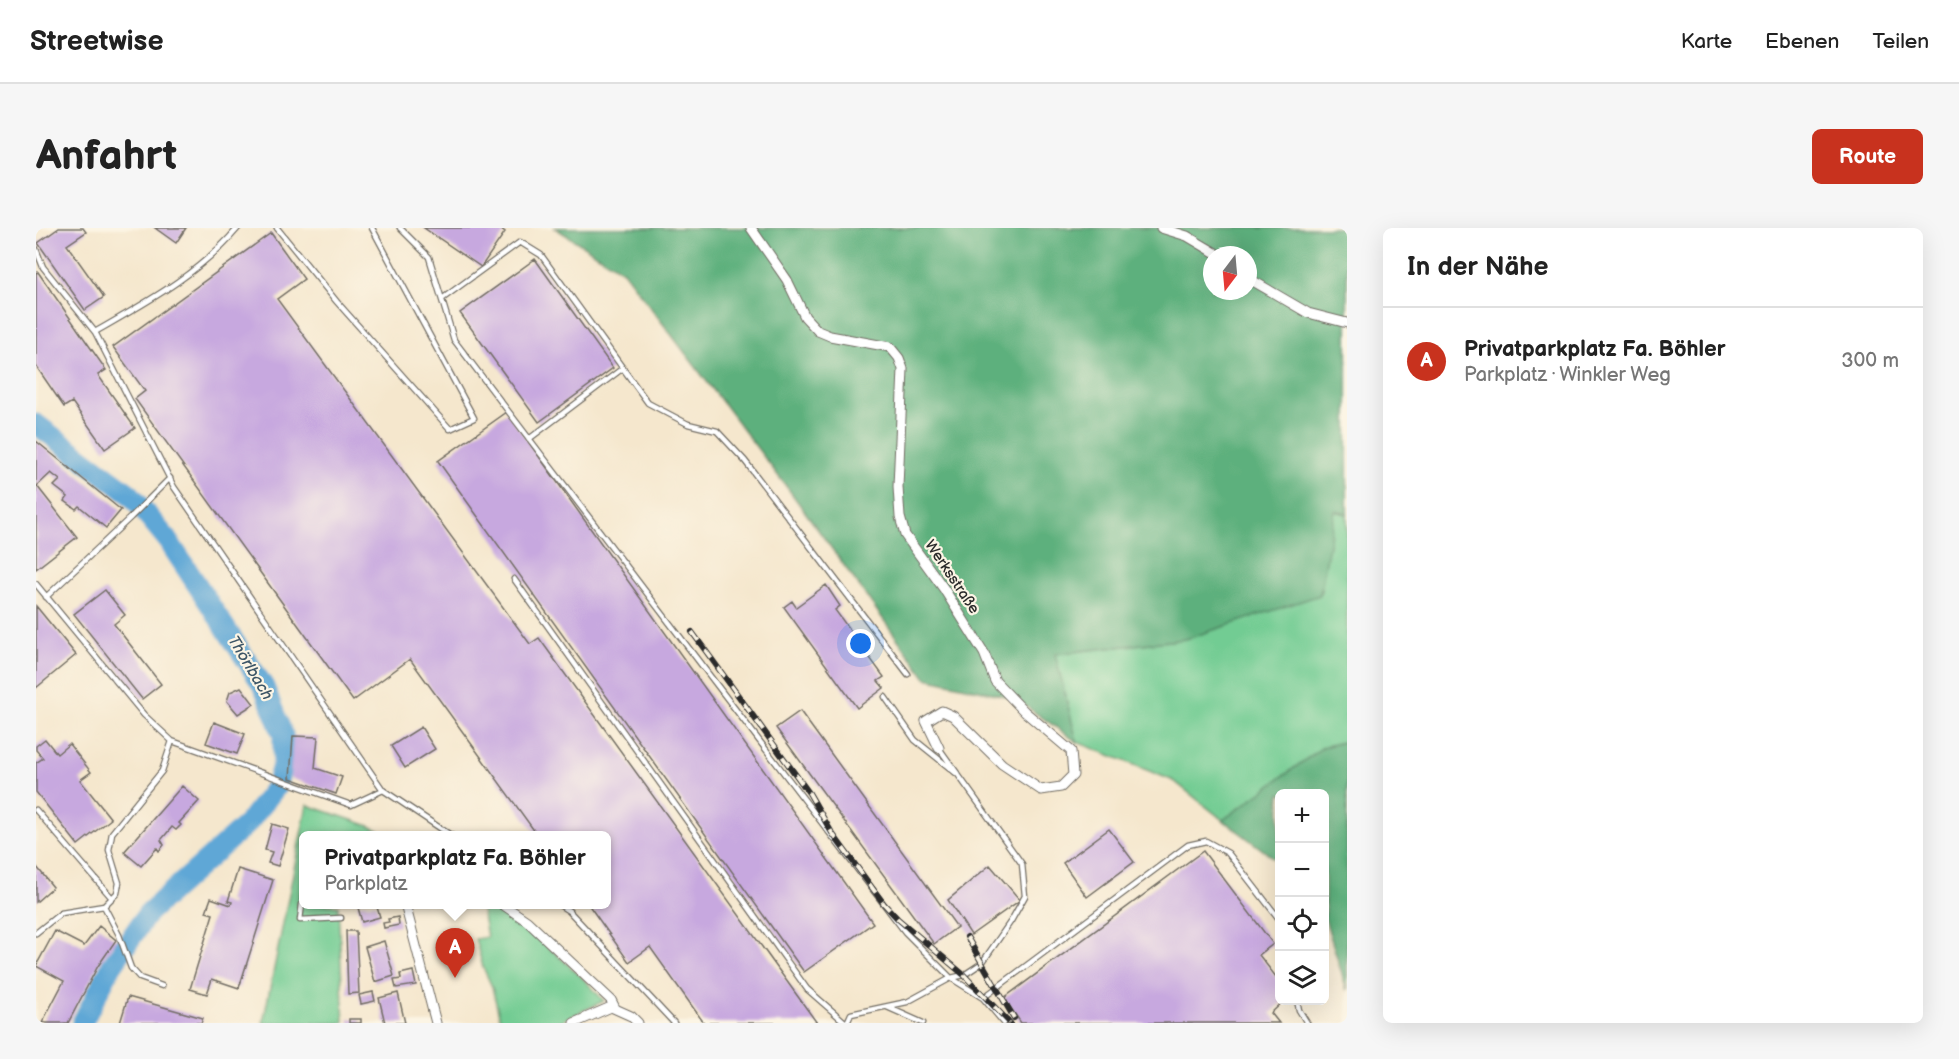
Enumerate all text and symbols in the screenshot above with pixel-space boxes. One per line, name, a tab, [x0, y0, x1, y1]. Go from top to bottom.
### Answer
text: Streetwise	[30, 25, 163, 58]
text: Karte	[1681, 29, 1732, 54]
text: Ebenen	[1765, 29, 1839, 54]
text: Teilen	[1872, 29, 1929, 54]
button: Route	[1812, 129, 1923, 184]
text: Anfahrt	[36, 131, 177, 182]
north arrow	[1203, 246, 1257, 300]
text: In der Nähe	[1407, 252, 1549, 283]
text: Privatparkplatz Fa. Böhler	[1464, 336, 1725, 363]
text: A	[1420, 349, 1433, 373]
text: 300 m	[1841, 349, 1899, 373]
text: Parkplatz · Winkler Weg	[1464, 363, 1671, 387]
street label: Werksstraße	[920, 537, 984, 618]
your location	[846, 629, 875, 658]
water label: Thörlbach	[223, 632, 277, 704]
map controls	[1275, 789, 1329, 1005]
button: +	[1275, 789, 1329, 843]
popup	[299, 831, 611, 909]
button: −	[1275, 843, 1329, 897]
text: Privatparkplatz Fa. Böhler	[324, 845, 586, 872]
text: Parkplatz	[324, 872, 407, 896]
button: locate	[1275, 897, 1329, 951]
pin: A	[436, 928, 474, 978]
button: layers	[1275, 951, 1329, 1005]

